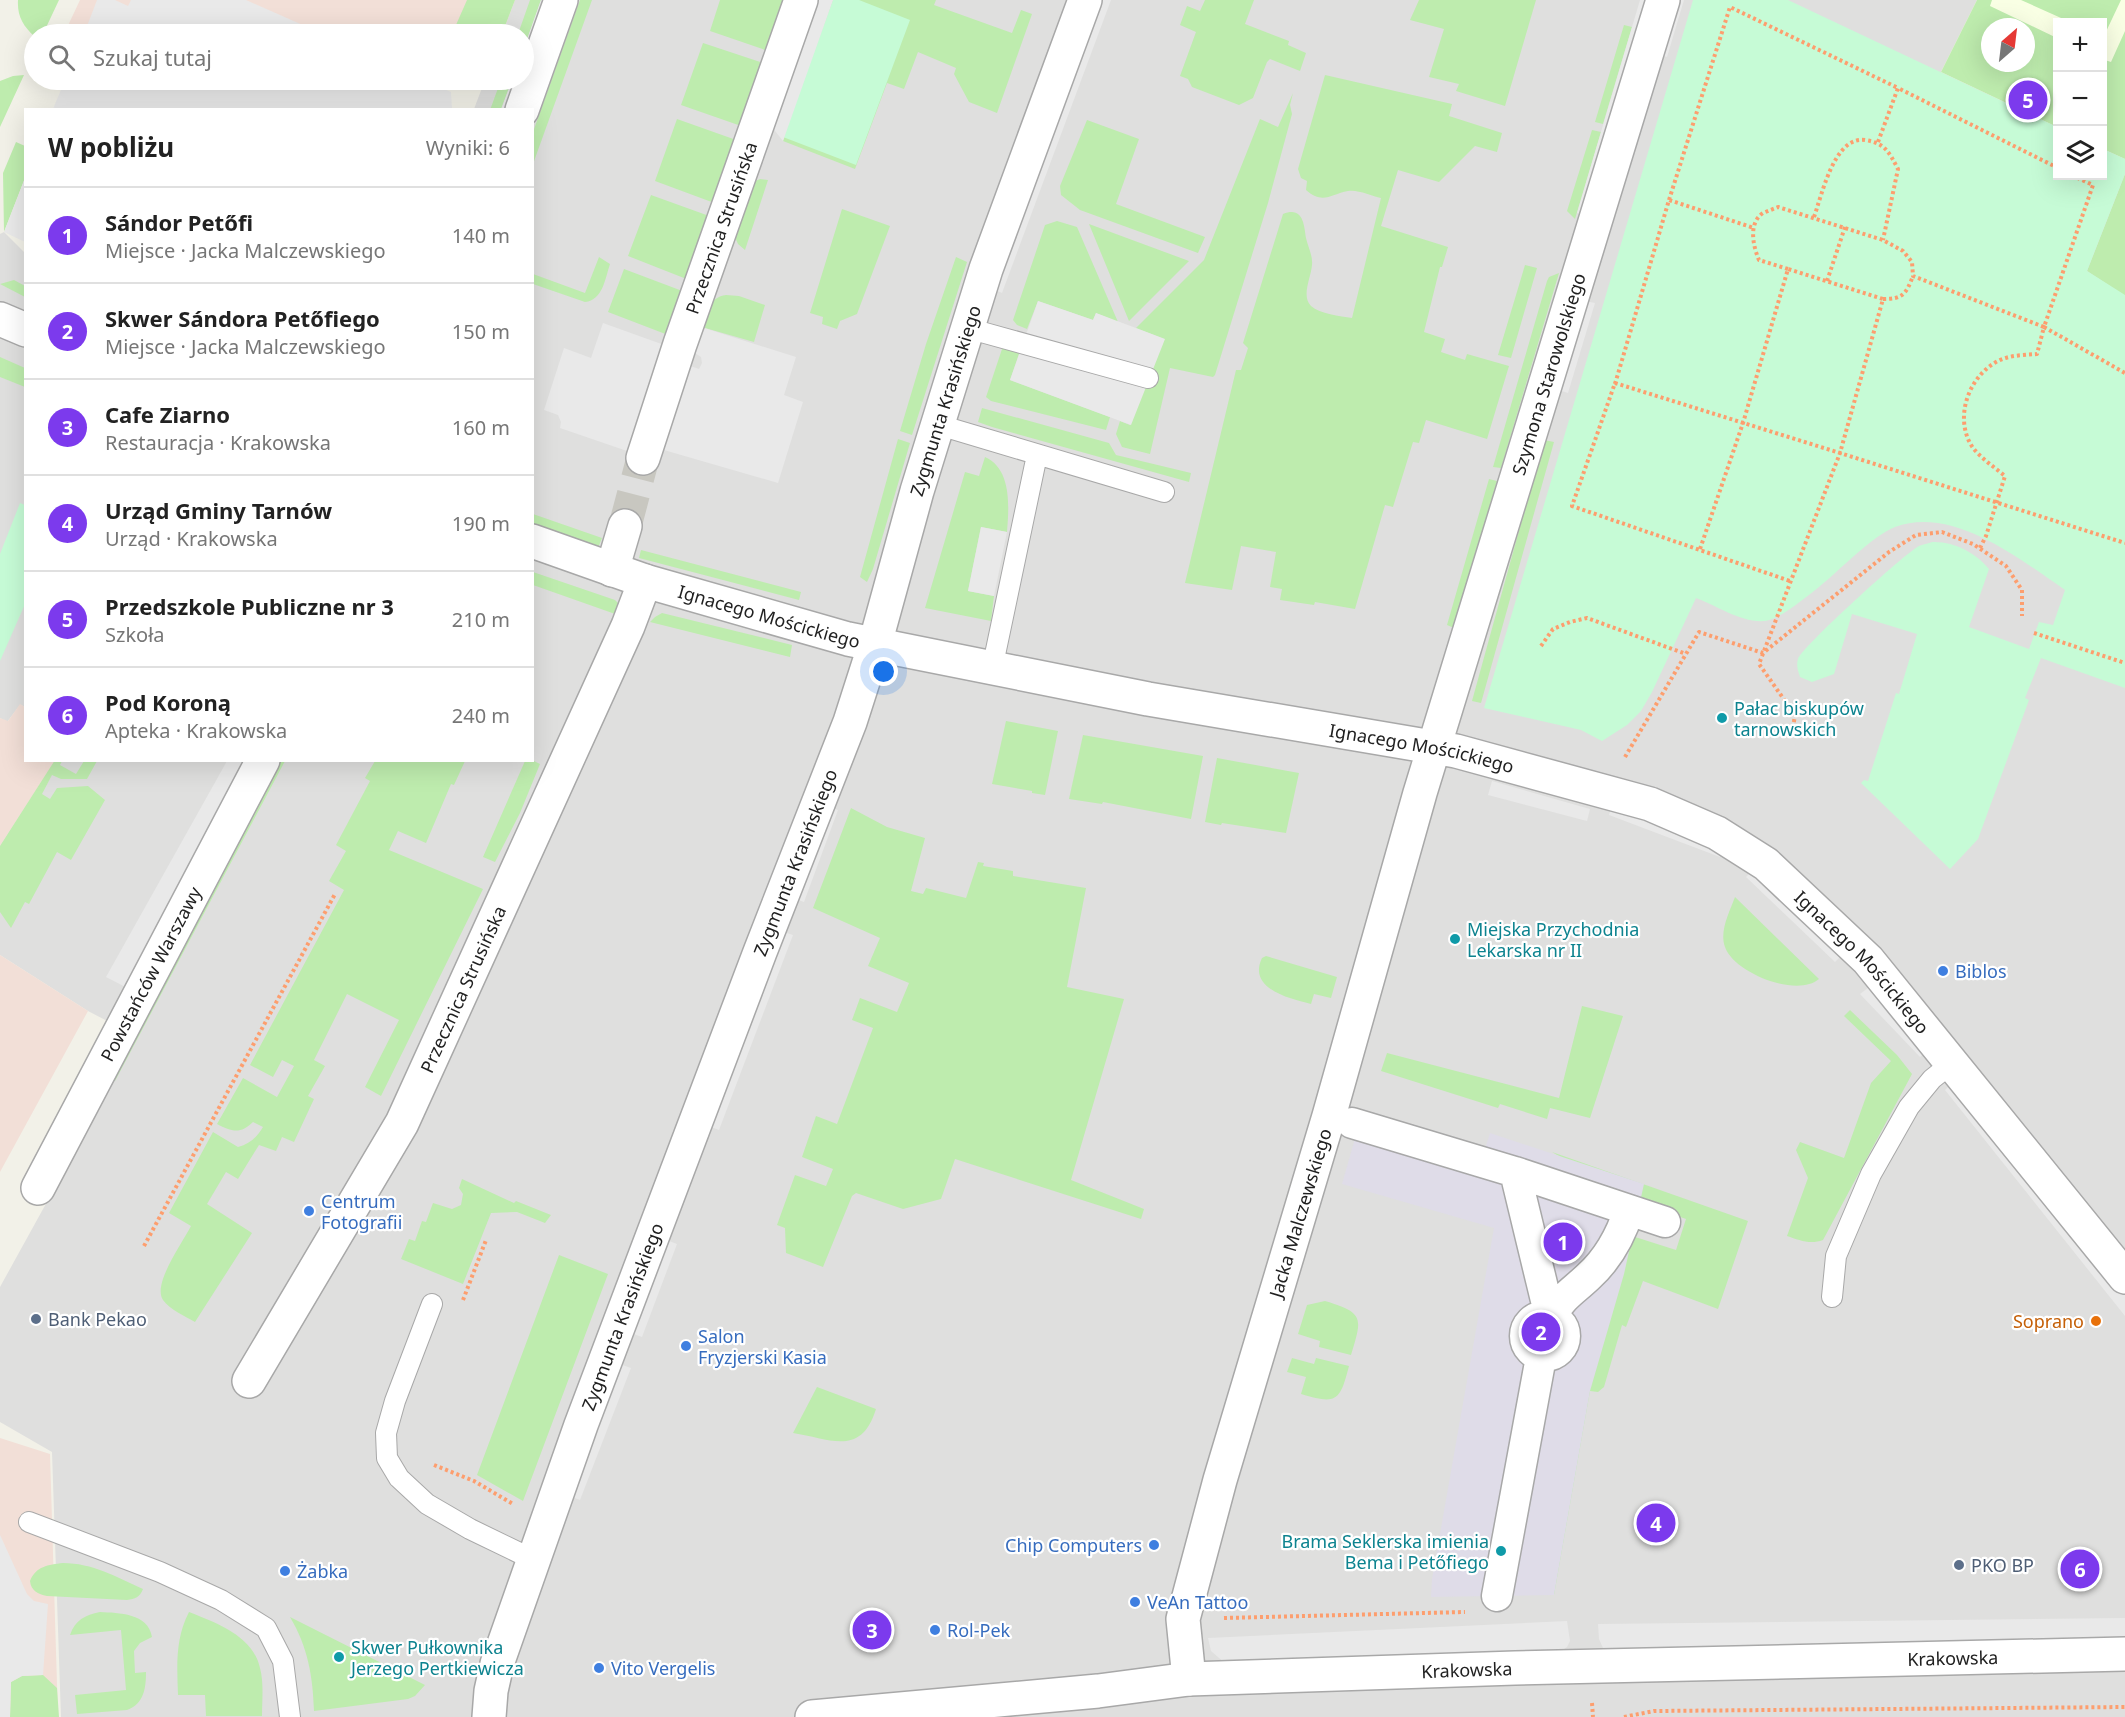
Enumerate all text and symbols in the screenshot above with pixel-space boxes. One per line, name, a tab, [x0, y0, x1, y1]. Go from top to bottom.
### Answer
north arrow	[1981, 18, 2035, 72]
map controls	[2053, 18, 2107, 180]
button: +	[2053, 18, 2107, 72]
search box	[24, 24, 534, 90]
icon: search	[45, 41, 78, 74]
text: Szukaj tutaj	[93, 42, 212, 72]
button: −	[2053, 72, 2107, 126]
pin: 5	[2008, 78, 2048, 122]
button: layers	[2053, 126, 2107, 180]
text: W pobliżu	[48, 129, 174, 165]
text: Wyniki: 6	[426, 134, 510, 161]
street label: Przecznica Strusińska	[680, 138, 762, 317]
text: Sándor Petőfi	[105, 207, 253, 237]
text: 1	[62, 222, 73, 249]
text: 140 m	[452, 222, 510, 249]
text: Miejsce · Jacka Malczewskiego	[105, 237, 386, 264]
street label: Szymona Starowolskiego	[1506, 270, 1591, 478]
street label: Zygmunta Krasińskiego	[904, 302, 986, 499]
text: Skwer Sándora Petőfiego	[105, 303, 380, 333]
text: 2	[62, 318, 73, 345]
text: 150 m	[452, 318, 510, 345]
text: Miejsce · Jacka Malczewskiego	[105, 333, 386, 360]
text: Cafe Ziarno	[105, 399, 230, 429]
text: 3	[62, 414, 73, 441]
text: 160 m	[452, 414, 510, 441]
text: Restauracja · Krakowska	[105, 429, 331, 456]
text: Urząd Gminy Tarnów	[105, 495, 332, 525]
text: 4	[62, 510, 73, 537]
text: 190 m	[452, 510, 510, 537]
text: Urząd · Krakowska	[105, 525, 278, 552]
street label: Ignacego Mościckiego	[675, 579, 862, 653]
text: Przedszkole Publiczne nr 3	[105, 591, 394, 621]
text: 5	[62, 606, 73, 633]
text: 210 m	[452, 606, 510, 633]
text: Szkoła	[105, 621, 165, 648]
your location	[869, 657, 898, 686]
text: Pod Koroną	[105, 687, 231, 717]
place label: Pałac biskupów tarnowskich	[1734, 696, 1864, 741]
text: 6	[62, 702, 73, 729]
text: 240 m	[452, 702, 510, 729]
marker: Pałac biskupów tarnowskich	[1715, 711, 1729, 725]
text: Apteka · Krakowska	[105, 717, 287, 744]
street label: Ignacego Mościckiego	[1327, 718, 1517, 778]
street label: Zygmunta Krasińskiego	[748, 766, 842, 959]
street label: Powstańców Warszawy	[95, 881, 207, 1065]
street label: Ignacego Mościckiego	[1790, 885, 1935, 1039]
street label: Przecznica Strusińska	[414, 902, 511, 1076]
place label: Miejska Przychodnia Lekarska nr II	[1467, 917, 1639, 962]
marker: Miejska Przychodnia Lekarska nr II	[1448, 932, 1462, 946]
place label: Biblos	[1955, 959, 2007, 983]
marker: Biblos	[1936, 964, 1950, 978]
street label: Jacka Malczewskiego	[1263, 1125, 1337, 1302]
place label: Centrum Fotografii	[321, 1189, 402, 1234]
marker: Centrum Fotografii	[302, 1204, 316, 1218]
street label: Zygmunta Krasińskiego	[576, 1219, 668, 1414]
pin: 1	[1544, 1220, 1582, 1264]
place label: Bank Pekao	[48, 1307, 147, 1331]
place label: Soprano	[2013, 1309, 2084, 1333]
pin: 2	[1522, 1310, 1560, 1354]
marker: Bank Pekao	[29, 1312, 43, 1326]
marker: Soprano	[2089, 1314, 2103, 1328]
place label: Salon Fryzjerski Kasia	[698, 1324, 827, 1369]
marker: Salon Fryzjerski Kasia	[679, 1339, 693, 1353]
pin: 4	[1636, 1500, 1676, 1546]
place label: Brama Seklerska imienia Bema i Petőfiego	[1281, 1529, 1489, 1574]
place label: Chip Computers	[1005, 1533, 1142, 1557]
marker: Chip Computers	[1147, 1538, 1161, 1552]
marker: Brama Seklerska imienia Bema i Petőfiego	[1494, 1544, 1508, 1558]
pin: 6	[2060, 1546, 2100, 1592]
place label: PKO BP	[1971, 1553, 2034, 1577]
marker: PKO BP	[1952, 1558, 1966, 1572]
place label: Żabka	[297, 1559, 348, 1583]
marker: Żabka	[278, 1564, 292, 1578]
place label: VeAn Tattoo	[1147, 1590, 1248, 1614]
marker: VeAn Tattoo	[1128, 1595, 1142, 1609]
pin: 3	[852, 1608, 892, 1652]
place label: Rol-Pek	[947, 1618, 1011, 1642]
marker: Rol-Pek	[928, 1623, 942, 1637]
place label: Skwer Pułkownika Jerzego Pertkiewicza	[349, 1635, 524, 1680]
street label: Krakowska	[1907, 1645, 1999, 1671]
marker: Skwer Pułkownika Jerzego Pertkiewicza	[332, 1650, 346, 1664]
place label: Vito Vergelis	[611, 1656, 716, 1680]
street label: Krakowska	[1421, 1656, 1513, 1683]
marker: Vito Vergelis	[592, 1661, 606, 1675]

